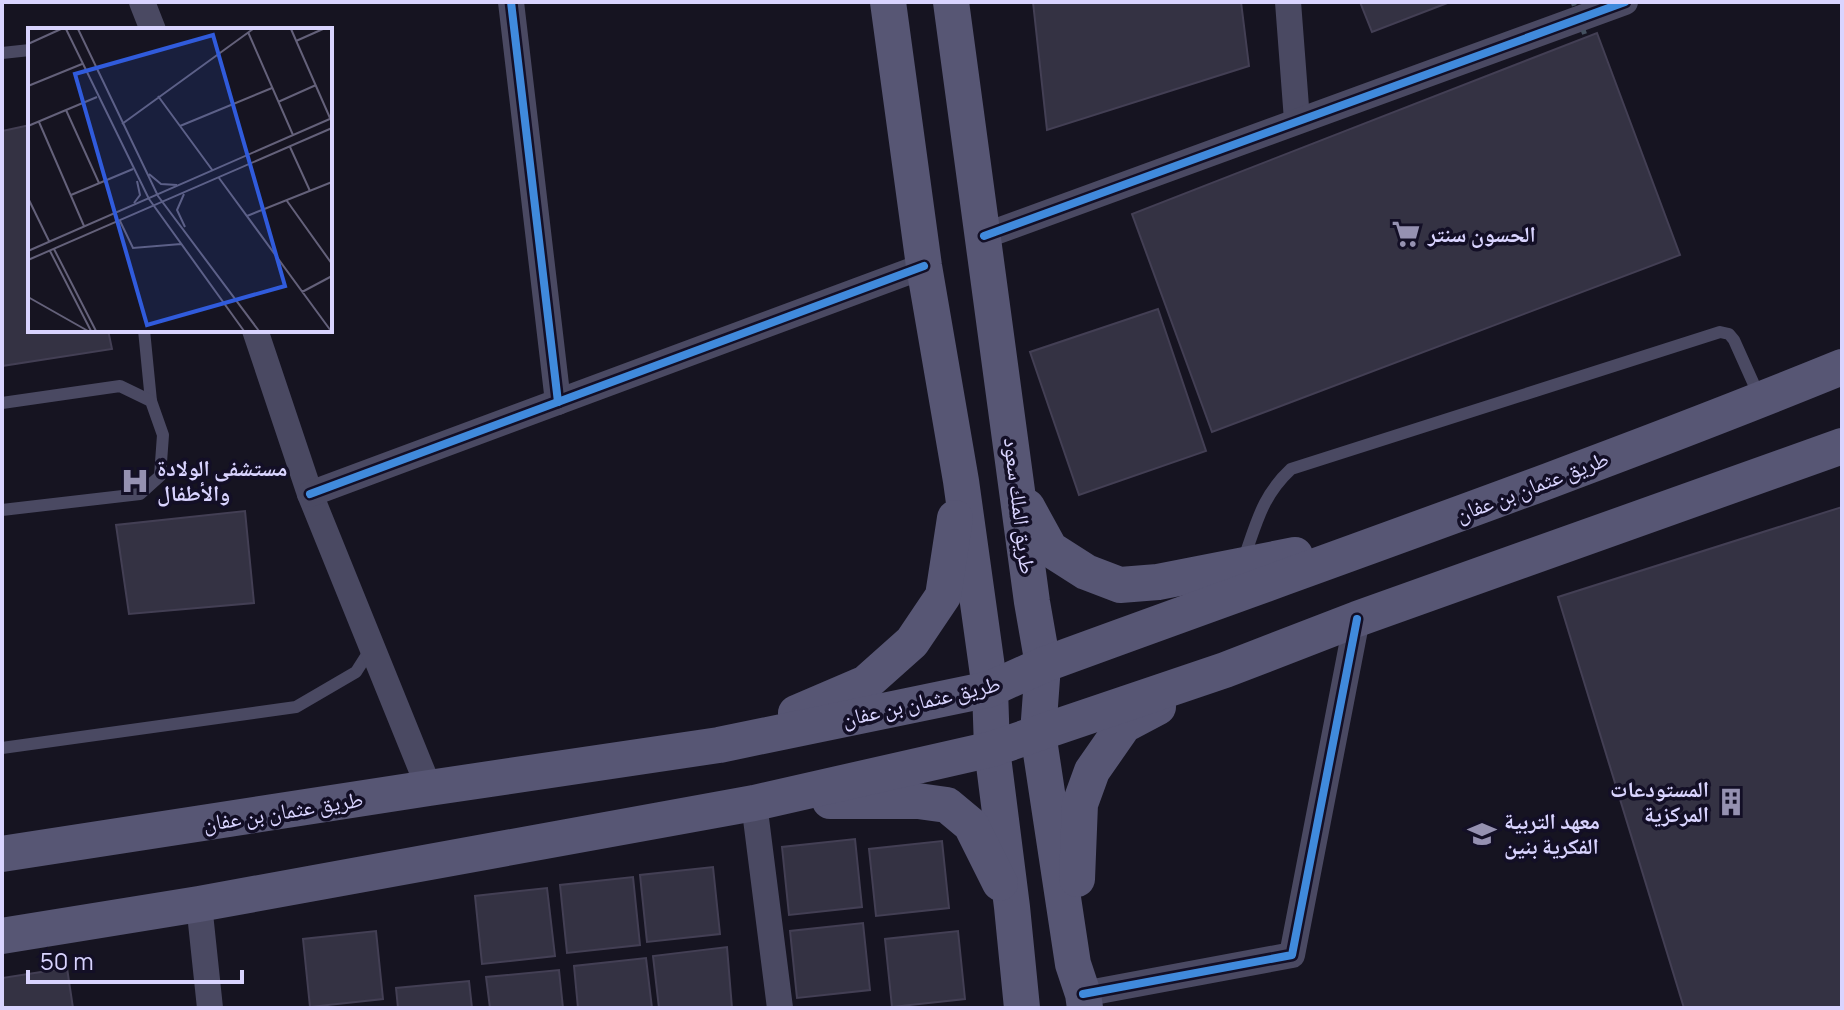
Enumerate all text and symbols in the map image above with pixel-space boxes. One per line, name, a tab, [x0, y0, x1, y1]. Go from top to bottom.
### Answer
inset map	[28, 28, 332, 332]
supermarket icon: الحسون سنتر	[1391, 219, 1421, 249]
place label: الحسون سنتر	[1427, 219, 1536, 249]
street label: طريق الملك سعود	[997, 436, 1043, 576]
street label: طريق عثمان بن عفان	[1451, 443, 1613, 529]
place label: مستشفى الولادة والأطفال	[157, 453, 287, 508]
hospital icon: مستشفى الولادة والأطفال	[120, 466, 150, 496]
street label: طريق عثمان بن عفان	[839, 668, 1003, 734]
place label: المستودعات المركزية	[1610, 774, 1709, 829]
street label: طريق عثمان بن عفان	[201, 784, 365, 838]
building icon: المستودعات المركزية	[1716, 787, 1746, 817]
place label: معهد التربية الفكرية بنين	[1504, 806, 1600, 861]
school or university icon: معهد التربية الفكرية بنين	[1467, 819, 1497, 849]
scale bar	[28, 934, 242, 984]
text: 50 m	[40, 944, 94, 977]

